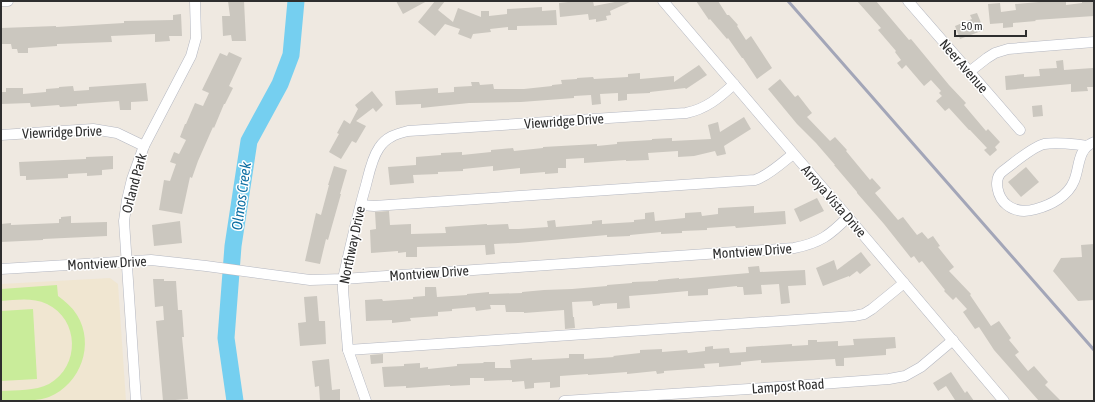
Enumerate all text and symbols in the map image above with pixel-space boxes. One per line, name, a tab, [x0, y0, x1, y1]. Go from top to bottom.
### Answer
scale bar	[955, 12, 1026, 38]
text: 50 m	[961, 19, 983, 33]
street label: Neer Avenue	[936, 36, 992, 96]
street label: Viewridge Drive	[524, 110, 604, 132]
street label: Viewridge Drive	[22, 123, 102, 141]
street label: Orland Park	[118, 151, 150, 215]
water label: Olmos Creek	[228, 160, 254, 231]
street label: Arroya Vista Drive	[798, 162, 870, 240]
street label: Northway Drive	[336, 205, 368, 285]
street label: Montview Drive	[712, 240, 792, 262]
street label: Montview Drive	[67, 253, 147, 273]
street label: Montview Drive	[389, 262, 469, 284]
street label: Lampost Road	[751, 375, 825, 397]

